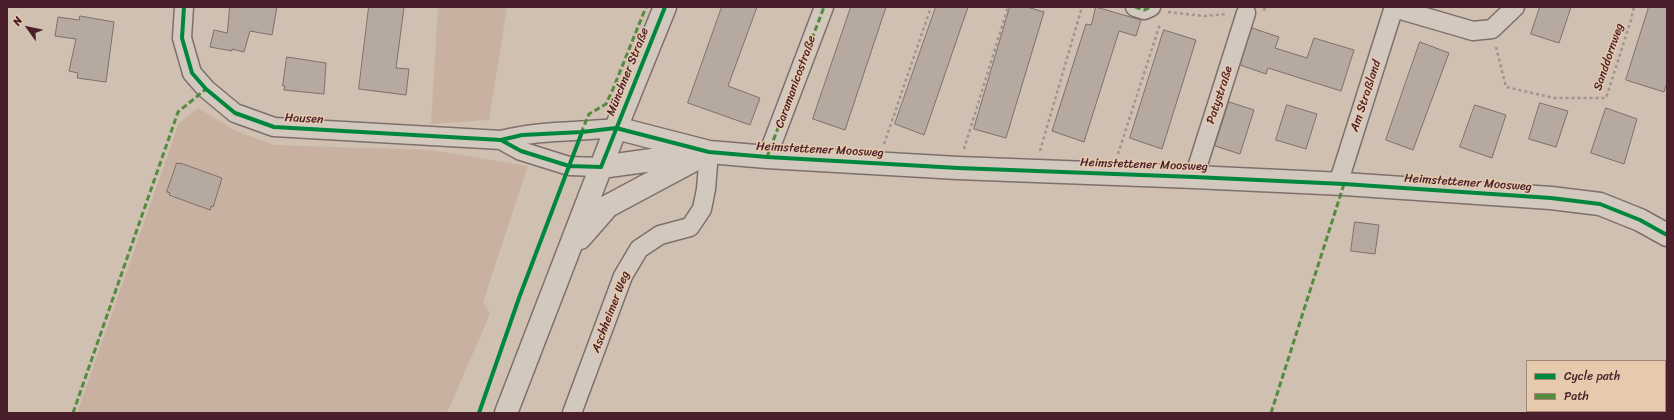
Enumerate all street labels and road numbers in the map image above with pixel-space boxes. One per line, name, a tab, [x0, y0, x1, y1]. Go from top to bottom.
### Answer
street label: Sanddornweg	[1591, 21, 1627, 93]
street label: Münchner Straße	[604, 26, 652, 118]
street label: Caramanicostraße	[773, 34, 819, 130]
street label: Am Straßland	[1348, 58, 1384, 134]
street label: Patystraße	[1204, 64, 1236, 126]
street label: Hausen	[284, 111, 324, 127]
street label: Heimstettener Moosweg	[756, 139, 884, 161]
street label: Heimstettener Moosweg	[1080, 156, 1208, 174]
street label: Heimstettener Moosweg	[1404, 171, 1532, 195]
street label: Aschheimer Weg	[589, 269, 633, 355]

